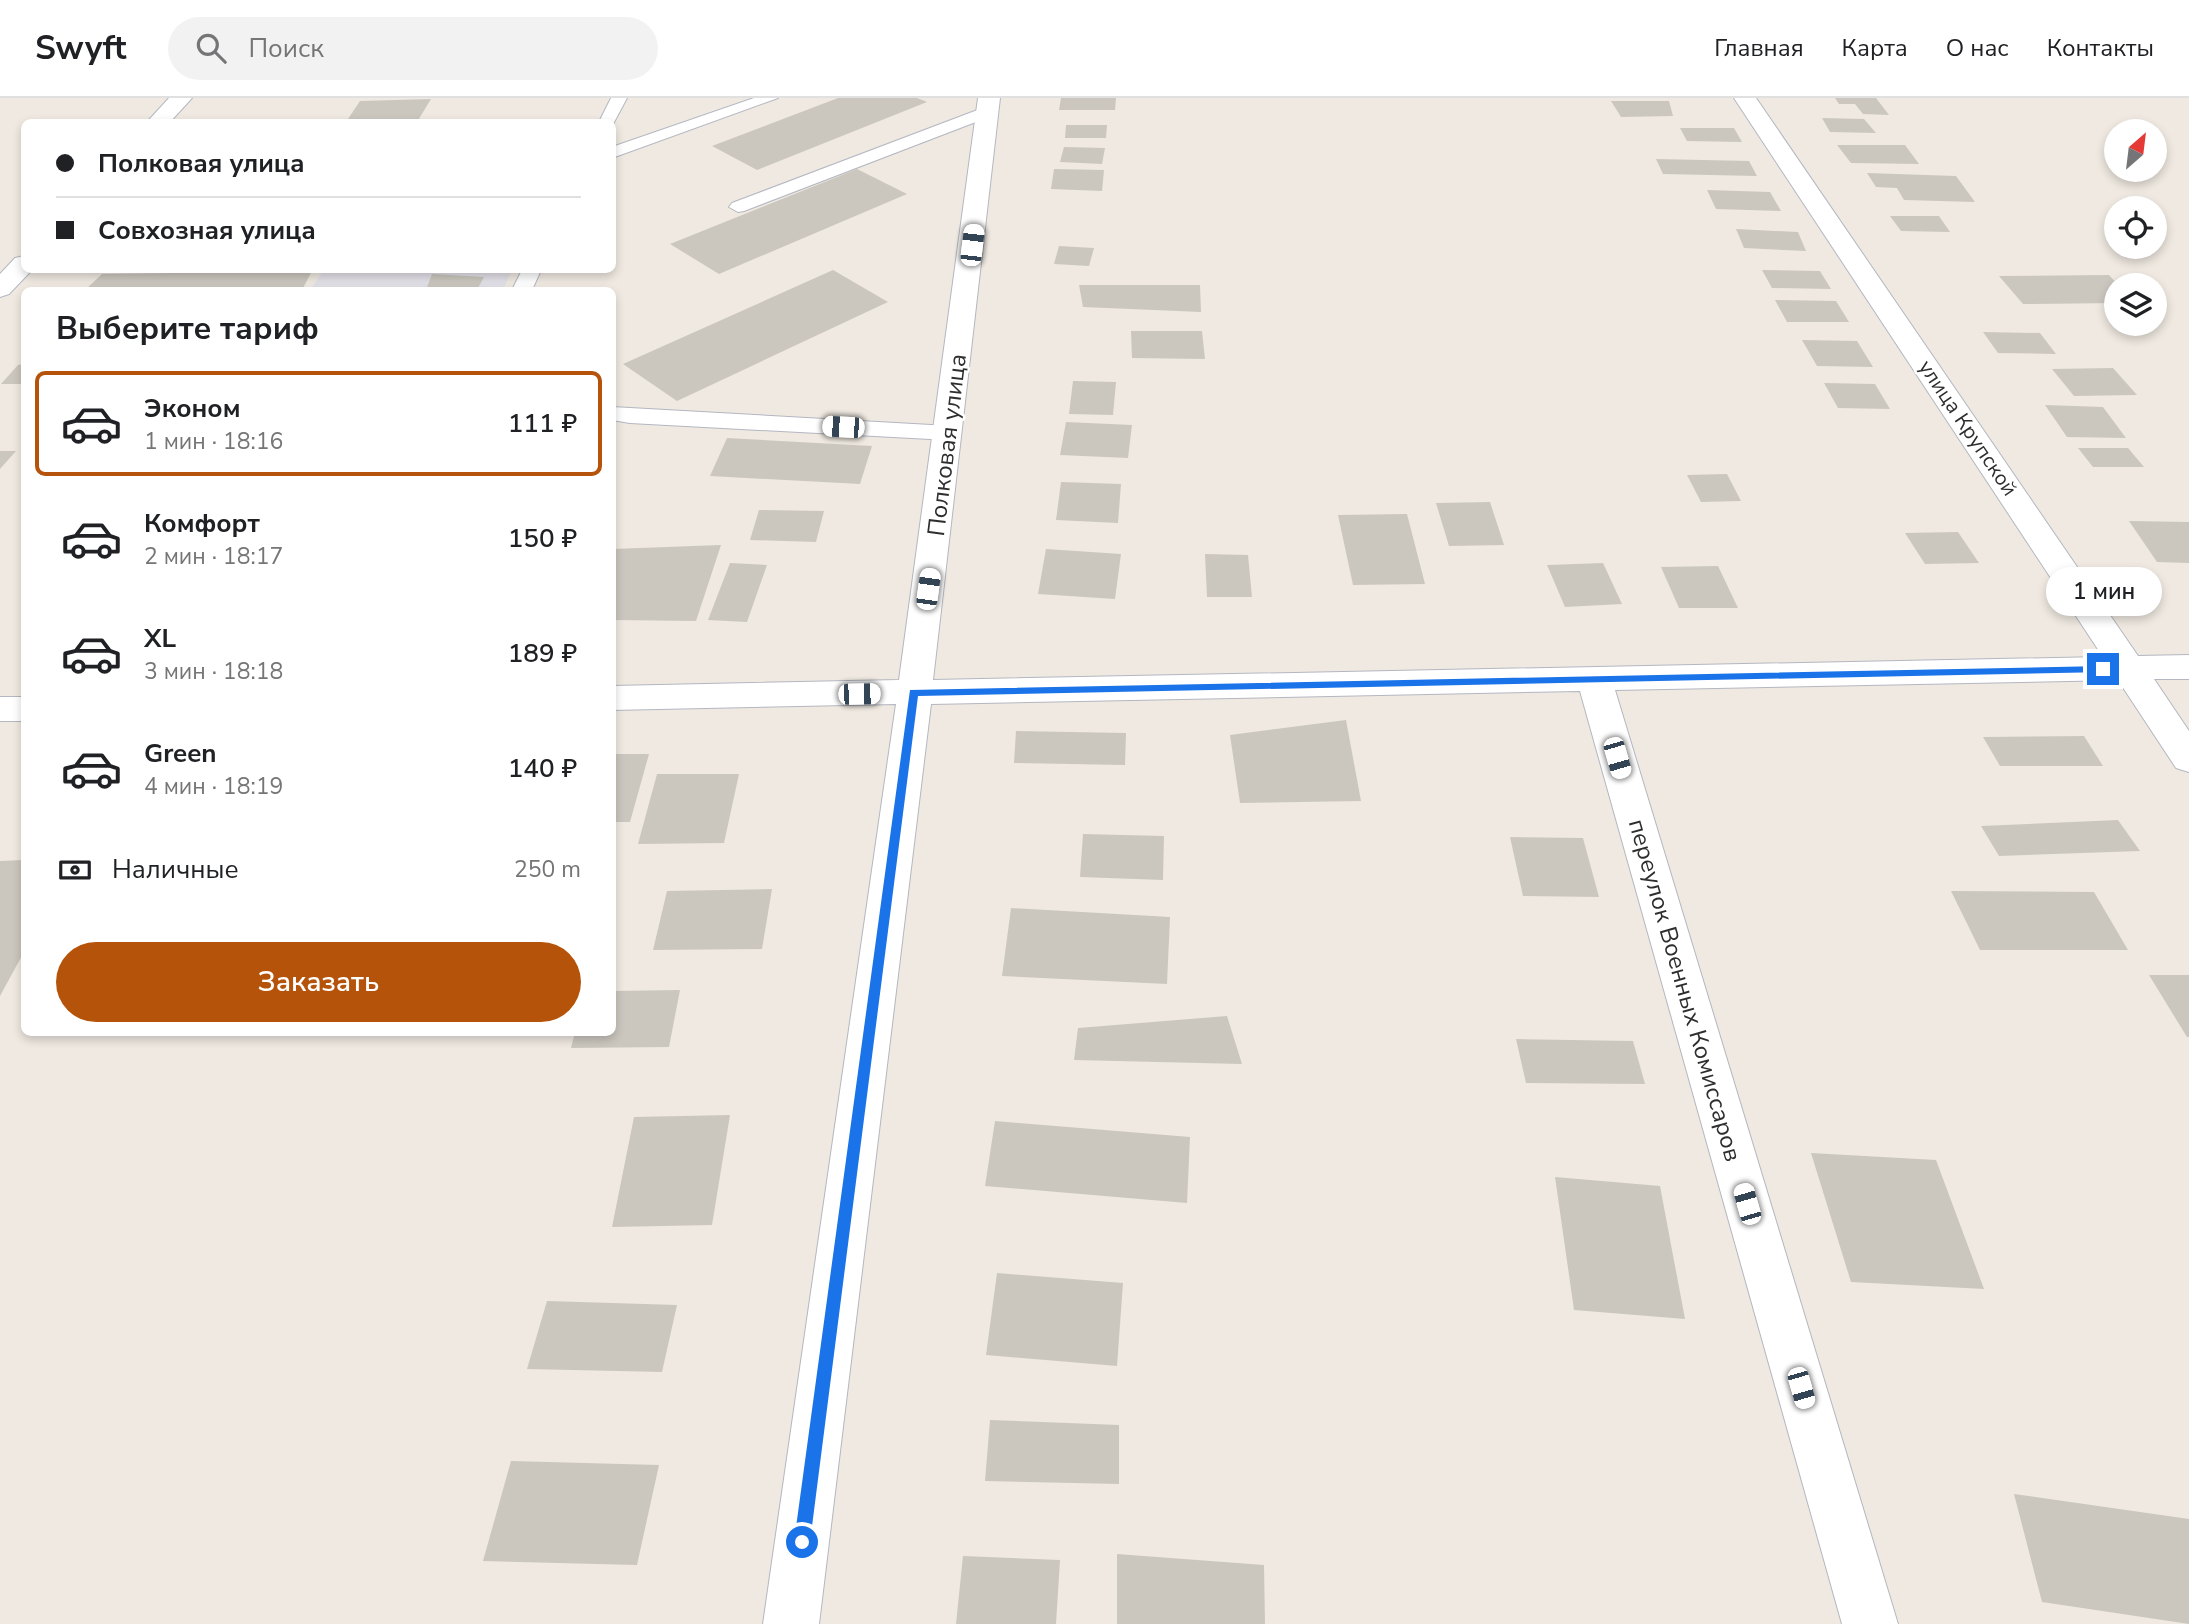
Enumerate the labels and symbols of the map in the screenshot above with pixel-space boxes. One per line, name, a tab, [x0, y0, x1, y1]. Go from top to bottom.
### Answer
north arrow	[2104, 119, 2166, 182]
car	[960, 223, 985, 267]
street label: Полковая улица	[920, 352, 974, 538]
street label: улица Крупской	[1912, 355, 2024, 501]
car	[822, 415, 865, 439]
car	[915, 567, 942, 611]
callout: 1 мин	[2045, 568, 2161, 616]
route end	[2087, 653, 2119, 685]
car	[838, 683, 881, 705]
car	[1602, 735, 1633, 781]
street label: переулок Военных Комиссаров	[1621, 815, 1749, 1165]
car	[1732, 1181, 1763, 1227]
car	[1786, 1365, 1817, 1411]
route start	[786, 1526, 818, 1558]

